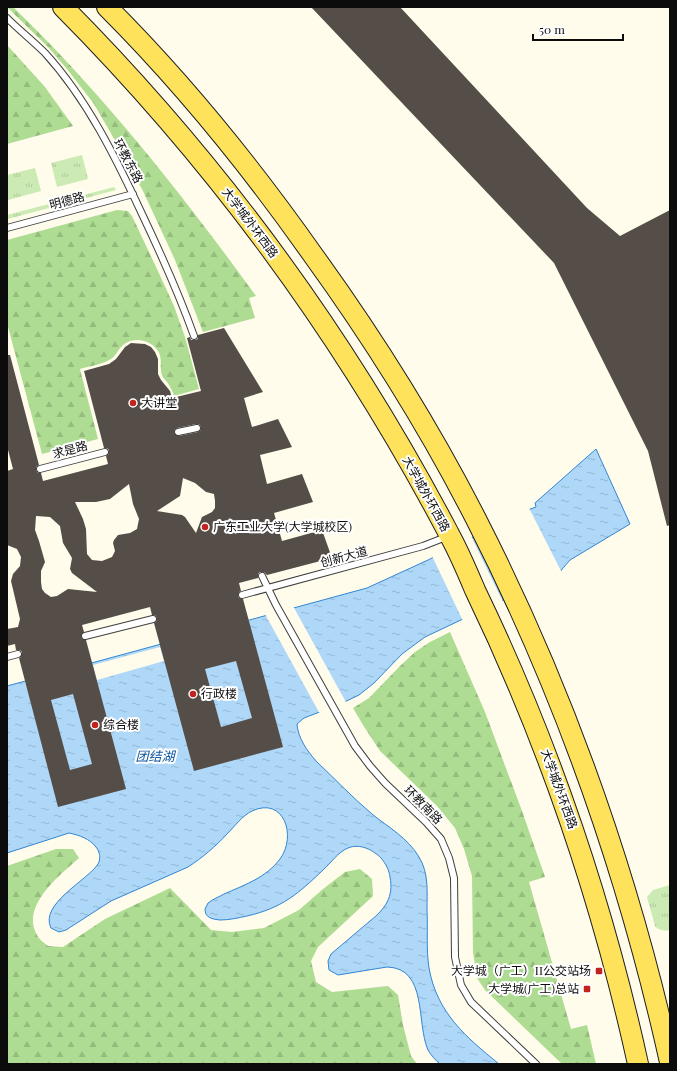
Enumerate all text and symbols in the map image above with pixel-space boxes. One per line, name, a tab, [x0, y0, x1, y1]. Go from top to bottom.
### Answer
scale bar	[533, 16, 623, 42]
text: 50 m	[539, 21, 565, 37]
street label: 环教东路	[111, 136, 147, 185]
street label: 大学城外环西路	[219, 184, 282, 261]
street label: 明德路	[47, 188, 86, 212]
place label: 大讲堂	[141, 394, 177, 410]
marker: 大讲堂	[128, 398, 138, 408]
street label: 求是路	[50, 437, 89, 461]
street label: 大学城外环西路	[400, 453, 454, 534]
place label: 广东工业大学(大学城校区)	[213, 518, 352, 534]
marker: 广东工业大学(大学城校区)	[200, 522, 210, 532]
street label: 创新大道	[318, 542, 369, 570]
place label: 行政楼	[201, 685, 237, 701]
marker: 行政楼	[188, 689, 198, 699]
place label: 综合楼	[103, 716, 139, 732]
marker: 综合楼	[90, 720, 100, 730]
street label: 大学城外环西路	[538, 746, 582, 831]
water label: 团结湖	[135, 747, 176, 764]
street label: 环教南路	[401, 782, 446, 827]
place label: 大学城（广工）II公交站场	[451, 962, 591, 978]
marker: 大学城（广工）II公交站场	[594, 966, 604, 976]
place label: 大学城(广工)总站	[488, 980, 579, 996]
marker: 大学城(广工)总站	[582, 984, 592, 994]

